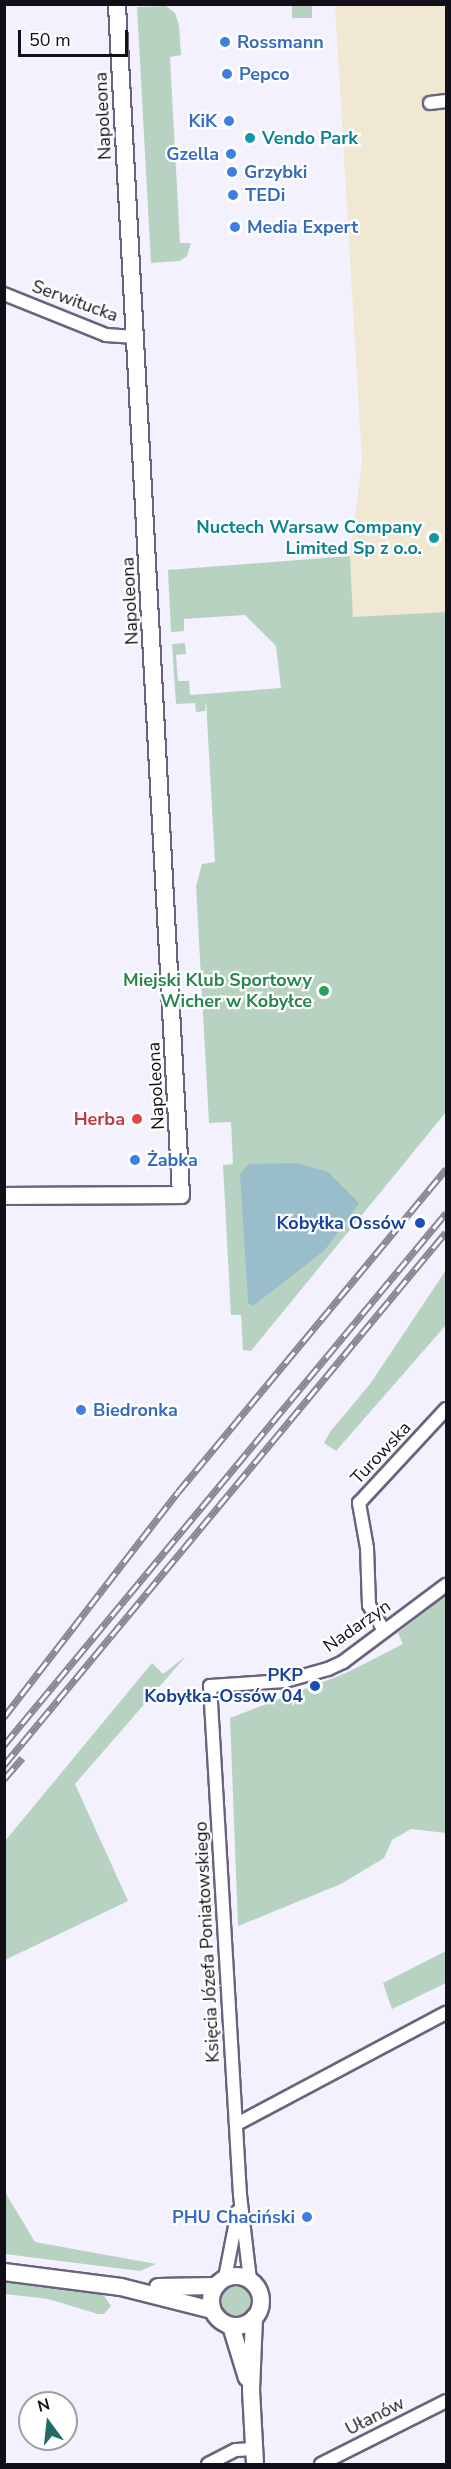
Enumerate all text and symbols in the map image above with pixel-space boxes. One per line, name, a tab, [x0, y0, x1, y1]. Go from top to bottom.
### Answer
scale bar	[21, 18, 130, 56]
text: 50 m	[29, 28, 71, 52]
place label: Rossmann	[237, 31, 324, 53]
marker: Rossmann	[218, 35, 232, 49]
place label: Pepco	[239, 63, 290, 85]
marker: Pepco	[220, 67, 234, 81]
street label: Napoleona	[90, 72, 116, 160]
place label: KiK	[189, 110, 217, 132]
marker: KiK	[222, 114, 236, 128]
place label: Vendo Park	[262, 127, 358, 149]
marker: Vendo Park	[243, 131, 257, 145]
place label: Gzella	[166, 143, 219, 165]
marker: Gzella	[224, 147, 238, 161]
place label: Grzybki	[244, 161, 307, 183]
marker: Grzybki	[225, 165, 239, 179]
place label: TEDi	[245, 184, 285, 206]
marker: TEDi	[226, 188, 240, 202]
place label: Media Expert	[247, 216, 358, 238]
marker: Media Expert	[228, 220, 242, 234]
street label: Serwitucka	[29, 275, 121, 327]
place label: Nuctech Warsaw Company Limited Sp z o.o.	[196, 517, 422, 560]
marker: Nuctech Warsaw Company Limited Sp z o.o.	[427, 531, 441, 545]
street label: Napoleona	[117, 557, 143, 645]
place label: Miejski Klub Sportowy Wicher w Kobyłce	[123, 970, 312, 1012]
marker: Miejski Klub Sportowy Wicher w Kobyłce	[317, 984, 331, 998]
street label: Napoleona	[143, 1042, 169, 1130]
place label: Herba	[74, 1108, 125, 1130]
marker: Herba	[130, 1112, 144, 1126]
place label: Żabka	[147, 1149, 198, 1171]
marker: Żabka	[128, 1153, 142, 1167]
place label: Kobyłka Ossów	[277, 1212, 406, 1234]
marker: Kobyłka Ossów	[411, 1214, 429, 1232]
place label: Biedronka	[93, 1399, 178, 1421]
marker: Biedronka	[74, 1403, 88, 1417]
street label: Turowska	[347, 1417, 415, 1489]
street label: Nadarzyn	[319, 1595, 395, 1657]
place label: PKP Kobyłka-Ossów 04	[144, 1665, 303, 1708]
marker: PKP Kobyłka-Ossów 04	[308, 1679, 322, 1693]
street label: Księcia Józefa Poniatowskiego	[190, 1821, 224, 2063]
place label: PHU Chaciński	[172, 2206, 295, 2228]
marker: PHU Chaciński	[300, 2210, 314, 2224]
north arrow	[18, 2391, 78, 2451]
street label: Ułanów	[342, 2392, 408, 2440]
text: N	[35, 2393, 52, 2418]

